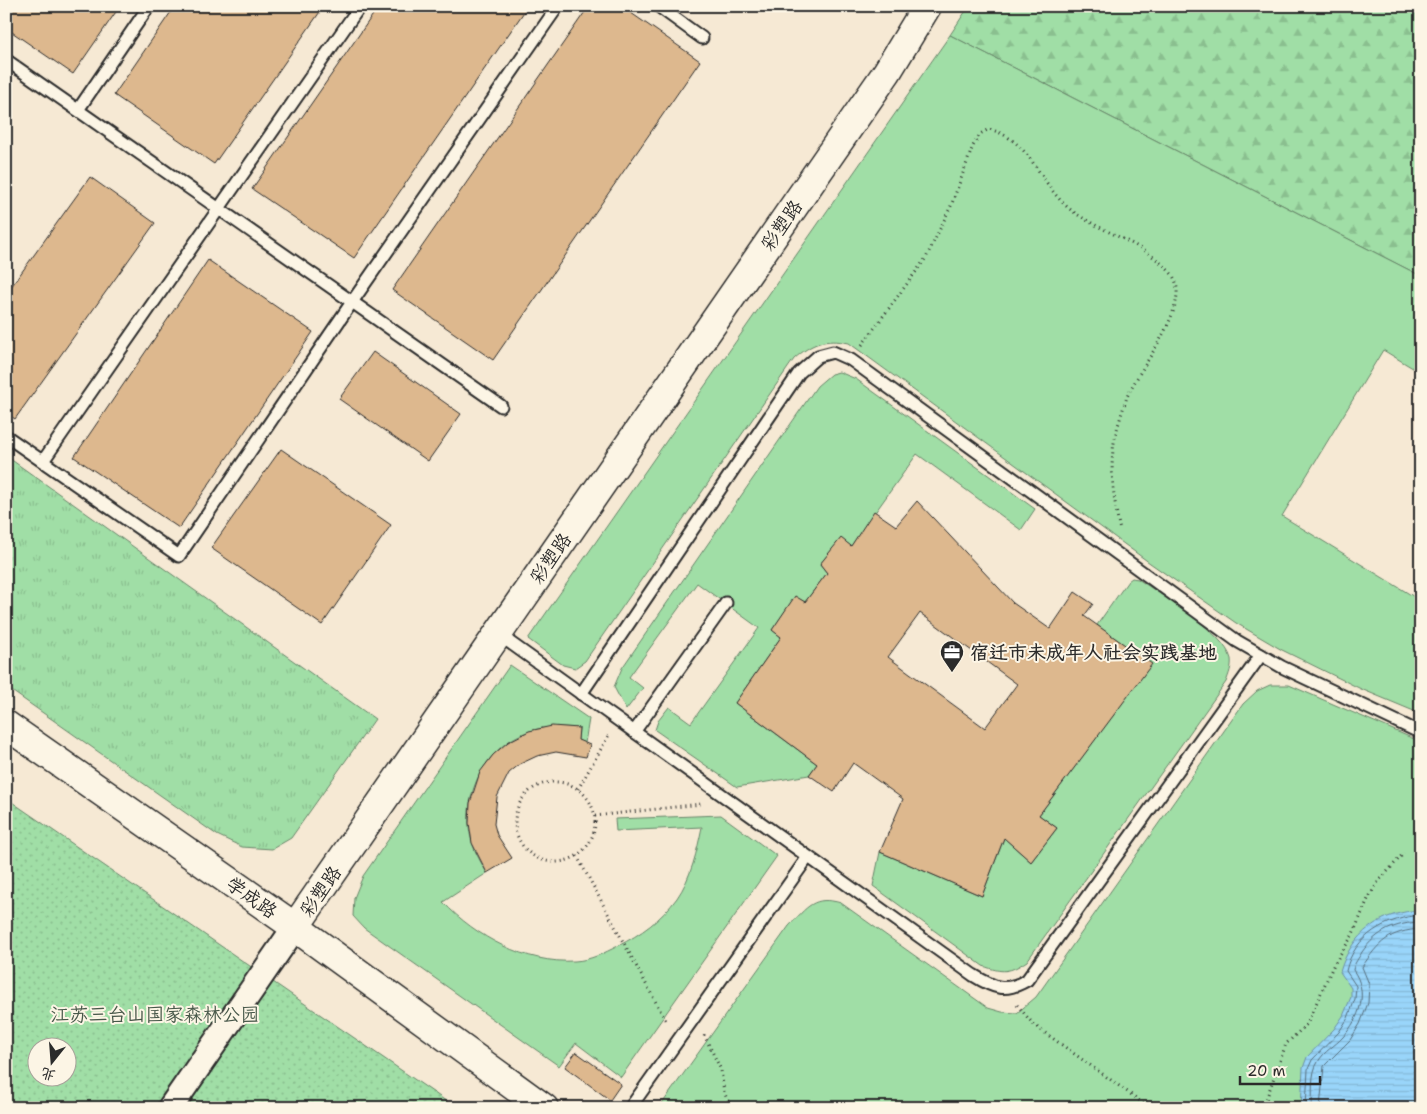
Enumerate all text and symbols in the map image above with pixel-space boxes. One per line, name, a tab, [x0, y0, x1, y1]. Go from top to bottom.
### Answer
street label: 彩塑路	[755, 195, 808, 256]
street label: 彩塑路	[524, 528, 577, 589]
office icon: 宿迁市未成年人社会实践基地	[939, 639, 965, 673]
place label: 宿迁市未成年人社会实践基地	[970, 640, 1217, 665]
street label: 彩塑路	[294, 861, 347, 922]
street label: 学成路	[221, 871, 282, 924]
park label: 江苏三台山国家森林公园	[50, 1002, 260, 1027]
north arrow	[28, 1036, 78, 1086]
scale bar	[1240, 1054, 1320, 1086]
text: 20 m	[1247, 1061, 1286, 1081]
text: 北	[39, 1064, 58, 1085]

